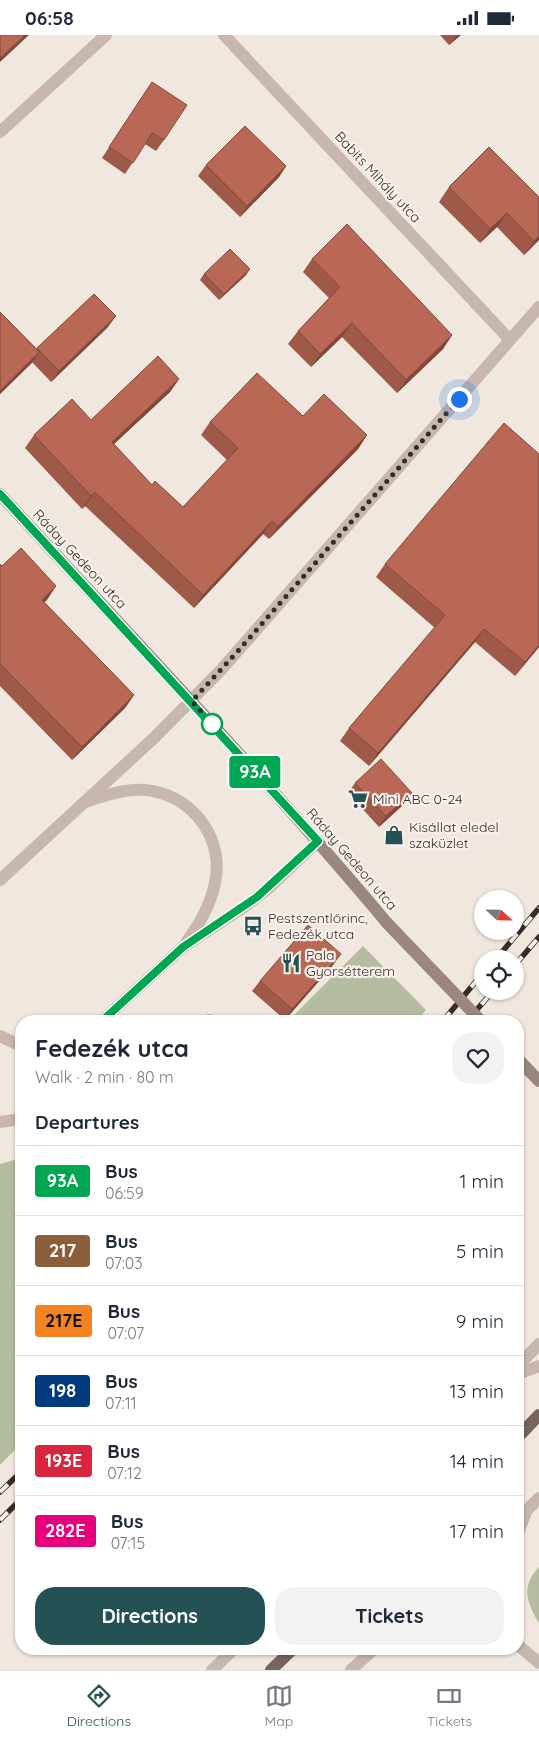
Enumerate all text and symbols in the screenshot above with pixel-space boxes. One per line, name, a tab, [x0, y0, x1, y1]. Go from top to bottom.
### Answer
text: 06:58	[25, 6, 74, 30]
street label: Babits Mihály utca	[331, 127, 425, 227]
your location	[447, 387, 472, 412]
street label: Ráday Gedeon utca	[29, 506, 131, 612]
unlabelled marker	[201, 713, 223, 735]
line badge: 93A	[226, 756, 284, 788]
text: 93A	[239, 760, 271, 783]
supermarket icon: Mini ABC 0-24	[347, 788, 369, 810]
place label: Mini ABC 0-24	[373, 790, 462, 808]
street label: Ráday Gedeon utca	[303, 804, 401, 914]
place label: Kisállat eledel szaküzlet	[409, 818, 499, 852]
shop icon: Kisállat eledel szaküzlet	[383, 824, 405, 846]
north arrow	[474, 890, 524, 940]
map controls	[474, 890, 524, 1000]
place label: Pestszentlőrinc, Fedezék utca	[268, 909, 368, 943]
bus stop icon: Pestszentlőrinc, Fedezék utca	[242, 915, 264, 937]
place label: Pala Gyorsétterem	[306, 946, 395, 980]
button: locate	[474, 950, 524, 1000]
restaurant icon: Pala Gyorsétterem	[280, 952, 302, 974]
button: heart	[452, 1032, 504, 1084]
text: Fedezék utca	[35, 1033, 189, 1063]
text: Walk · 2 min · 80 m	[35, 1067, 174, 1087]
text: Departures	[35, 1110, 139, 1134]
text: Bus	[105, 1159, 138, 1183]
text: 93A	[47, 1169, 78, 1192]
text: 1 min	[459, 1169, 504, 1193]
text: 06:59	[105, 1183, 144, 1203]
text: Bus	[105, 1229, 138, 1253]
text: 217	[49, 1239, 76, 1262]
text: 5 min	[456, 1239, 504, 1263]
text: 07:03	[105, 1253, 143, 1273]
text: Bus	[107, 1299, 140, 1323]
text: 217E	[45, 1309, 82, 1332]
text: 9 min	[456, 1309, 504, 1333]
text: 07:07	[107, 1323, 144, 1343]
text: Bus	[105, 1369, 138, 1393]
text: 198	[49, 1379, 76, 1402]
text: 13 min	[449, 1379, 504, 1403]
text: 07:11	[105, 1393, 137, 1413]
text: Bus	[107, 1439, 140, 1463]
text: 193E	[45, 1449, 82, 1472]
text: 14 min	[450, 1449, 504, 1473]
text: 07:12	[107, 1463, 142, 1483]
text: Bus	[111, 1509, 143, 1533]
text: 282E	[45, 1519, 86, 1542]
text: 17 min	[450, 1519, 504, 1543]
text: 07:15	[111, 1533, 145, 1553]
button: Directions	[35, 1587, 265, 1645]
button: Tickets	[275, 1587, 504, 1645]
tab: Directions	[67, 1682, 131, 1730]
tab: Map	[265, 1682, 293, 1730]
tab: Tickets	[427, 1682, 472, 1730]

